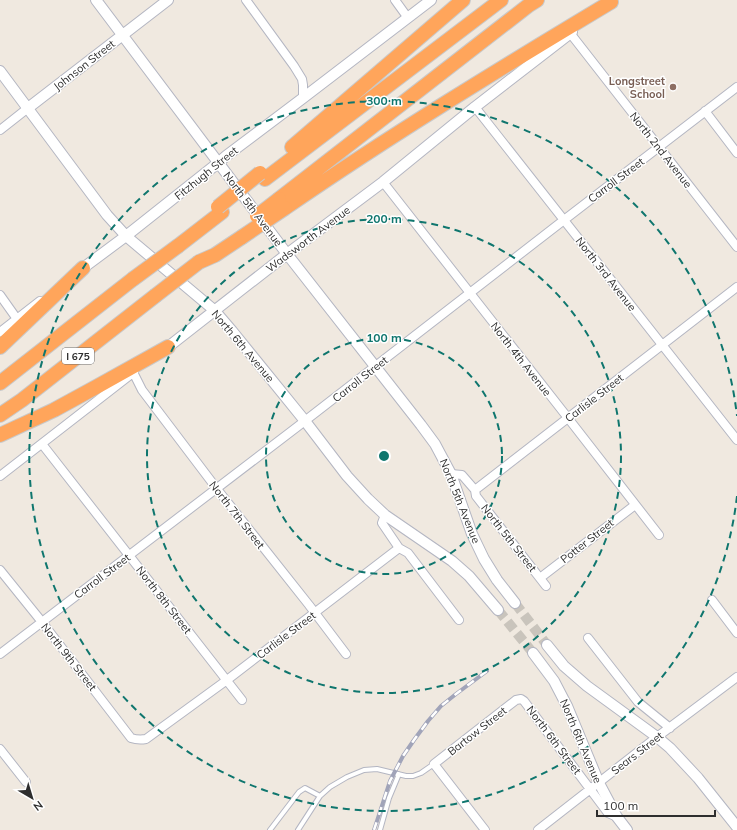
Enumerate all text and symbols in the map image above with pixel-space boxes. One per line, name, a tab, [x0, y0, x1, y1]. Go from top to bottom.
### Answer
street label: Johnson Street	[50, 37, 118, 93]
place label: Longstreet School	[609, 74, 665, 101]
marker: Longstreet School	[668, 82, 678, 92]
text: 300 m	[366, 93, 402, 108]
street label: North 2nd Avenue	[627, 109, 695, 191]
street label: Fitzhugh Street	[171, 143, 241, 203]
street label: Carroll Street	[585, 154, 647, 206]
street label: North 5th Avenue	[220, 169, 286, 249]
street label: Wadsworth Avenue	[263, 203, 353, 275]
text: 200 m	[366, 211, 402, 226]
street label: North 3rd Avenue	[573, 234, 639, 314]
street label: North 6th Avenue	[209, 307, 277, 385]
street label: North 4th Avenue	[488, 319, 554, 399]
text: 100 m	[366, 330, 402, 345]
road number: I 675	[62, 348, 94, 364]
street label: Carroll Street	[329, 353, 391, 405]
street label: Carlisle Street	[562, 371, 626, 425]
centre of rings	[377, 449, 391, 463]
street label: North 5th Avenue	[437, 457, 483, 545]
street label: North 7th Street	[206, 478, 268, 552]
street label: North 5th Street	[478, 501, 540, 575]
street label: Potter Street	[558, 516, 617, 566]
street label: Carroll Street	[71, 550, 133, 602]
street label: North 8th Street	[133, 563, 195, 637]
street label: Carlisle Street	[254, 608, 318, 662]
street label: North 9th Street	[38, 620, 100, 694]
street label: North 6th Avenue	[557, 697, 605, 785]
street label: Bartow Street	[445, 703, 509, 758]
street label: North 6th Street	[524, 703, 584, 777]
street label: Sears Street	[608, 728, 666, 778]
north arrow	[12, 778, 52, 818]
scale bar	[597, 792, 715, 818]
text: N	[31, 798, 46, 814]
text: 100 m	[603, 798, 638, 813]

